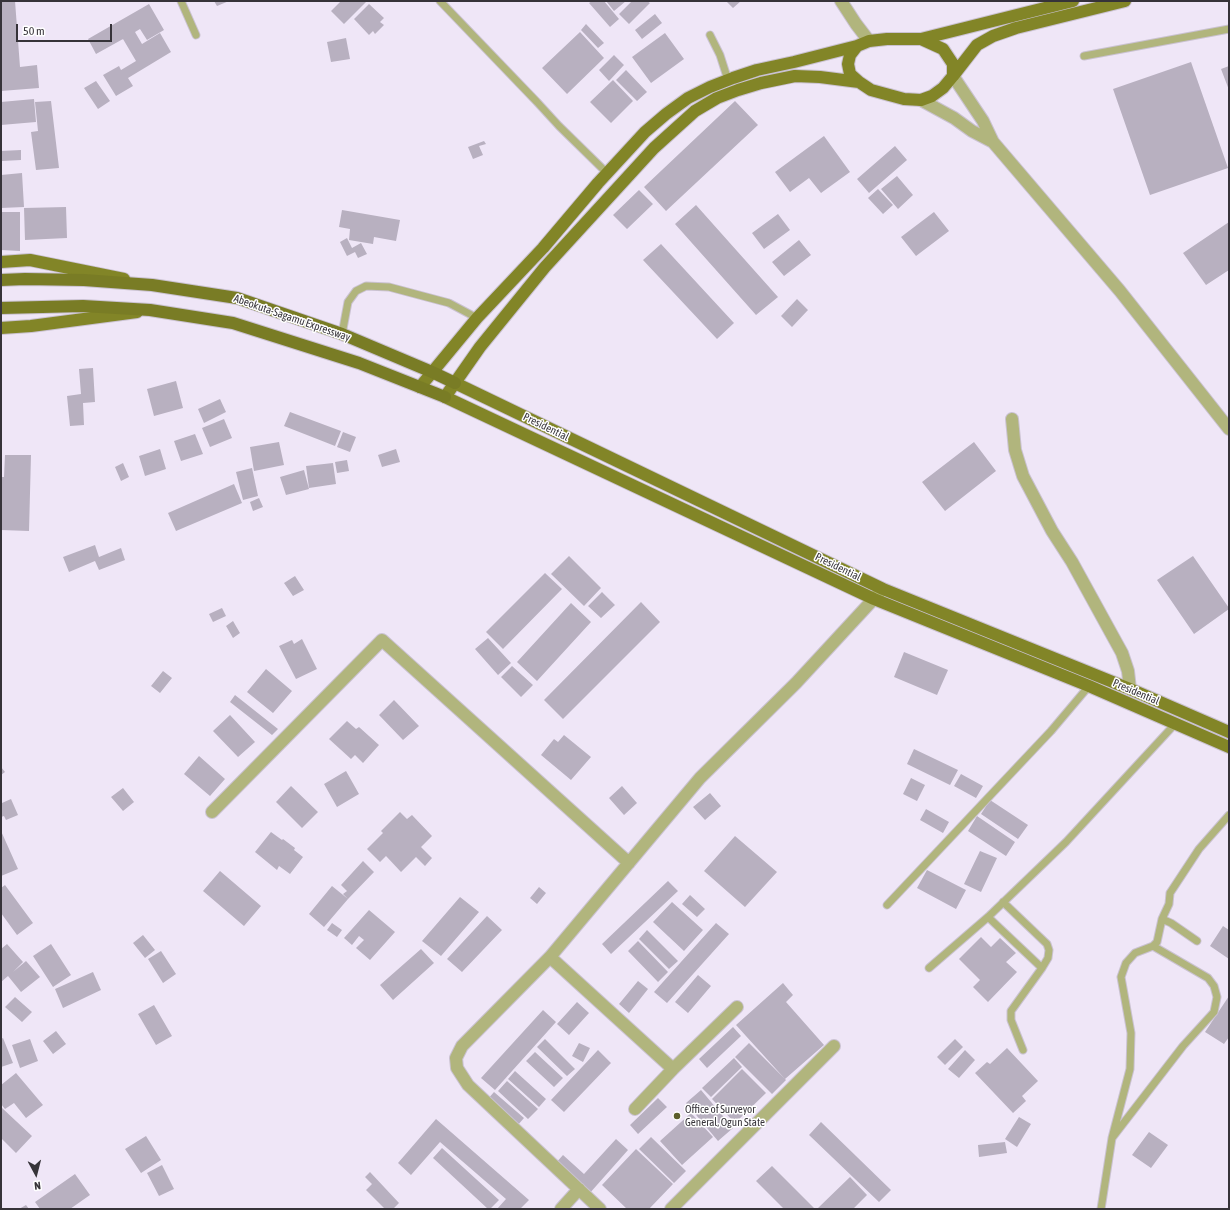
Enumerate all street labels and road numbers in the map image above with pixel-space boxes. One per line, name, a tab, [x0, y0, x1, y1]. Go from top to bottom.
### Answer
street label: Abeokuta-Sagamu Expressway	[232, 292, 352, 344]
street label: Presidential	[521, 410, 571, 444]
street label: Presidential	[813, 550, 863, 584]
street label: Presidential	[1111, 676, 1161, 708]

